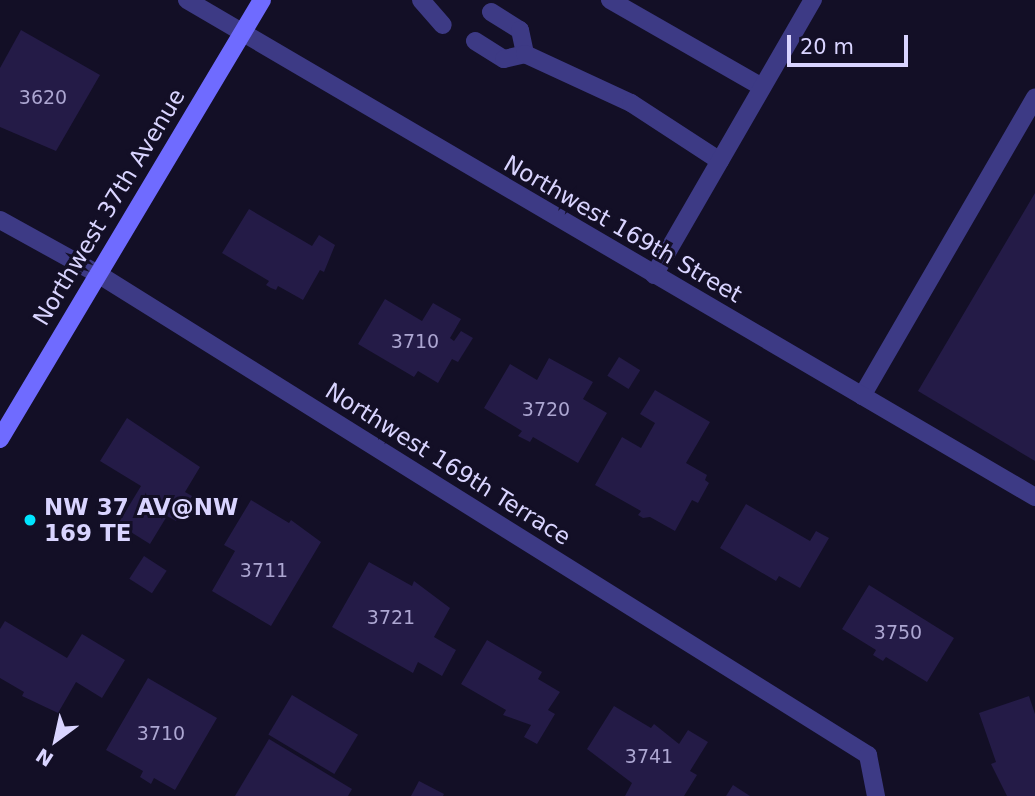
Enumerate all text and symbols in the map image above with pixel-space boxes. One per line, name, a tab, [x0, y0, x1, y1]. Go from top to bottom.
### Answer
scale bar	[790, 21, 911, 65]
text: 20 m	[800, 35, 854, 59]
street label: Northwest 37th Avenue	[27, 84, 191, 330]
house number: 3620	[19, 87, 67, 109]
street label: Northwest 169th Street	[499, 149, 747, 309]
house number: 3710	[391, 331, 439, 353]
street label: Northwest 169th Terrace	[320, 377, 576, 551]
house number: 3720	[522, 399, 570, 421]
place label: NW 37 AV@NW 169 TE	[44, 493, 238, 547]
marker: NW 37 AV@NW 169 TE	[22, 512, 38, 528]
house number: 3711	[240, 560, 288, 582]
house number: 3721	[367, 607, 415, 629]
house number: 3750	[874, 622, 922, 644]
north arrow	[21, 705, 91, 775]
house number: 3710	[137, 723, 185, 745]
text: N	[32, 744, 57, 771]
house number: 3741	[625, 746, 673, 768]

